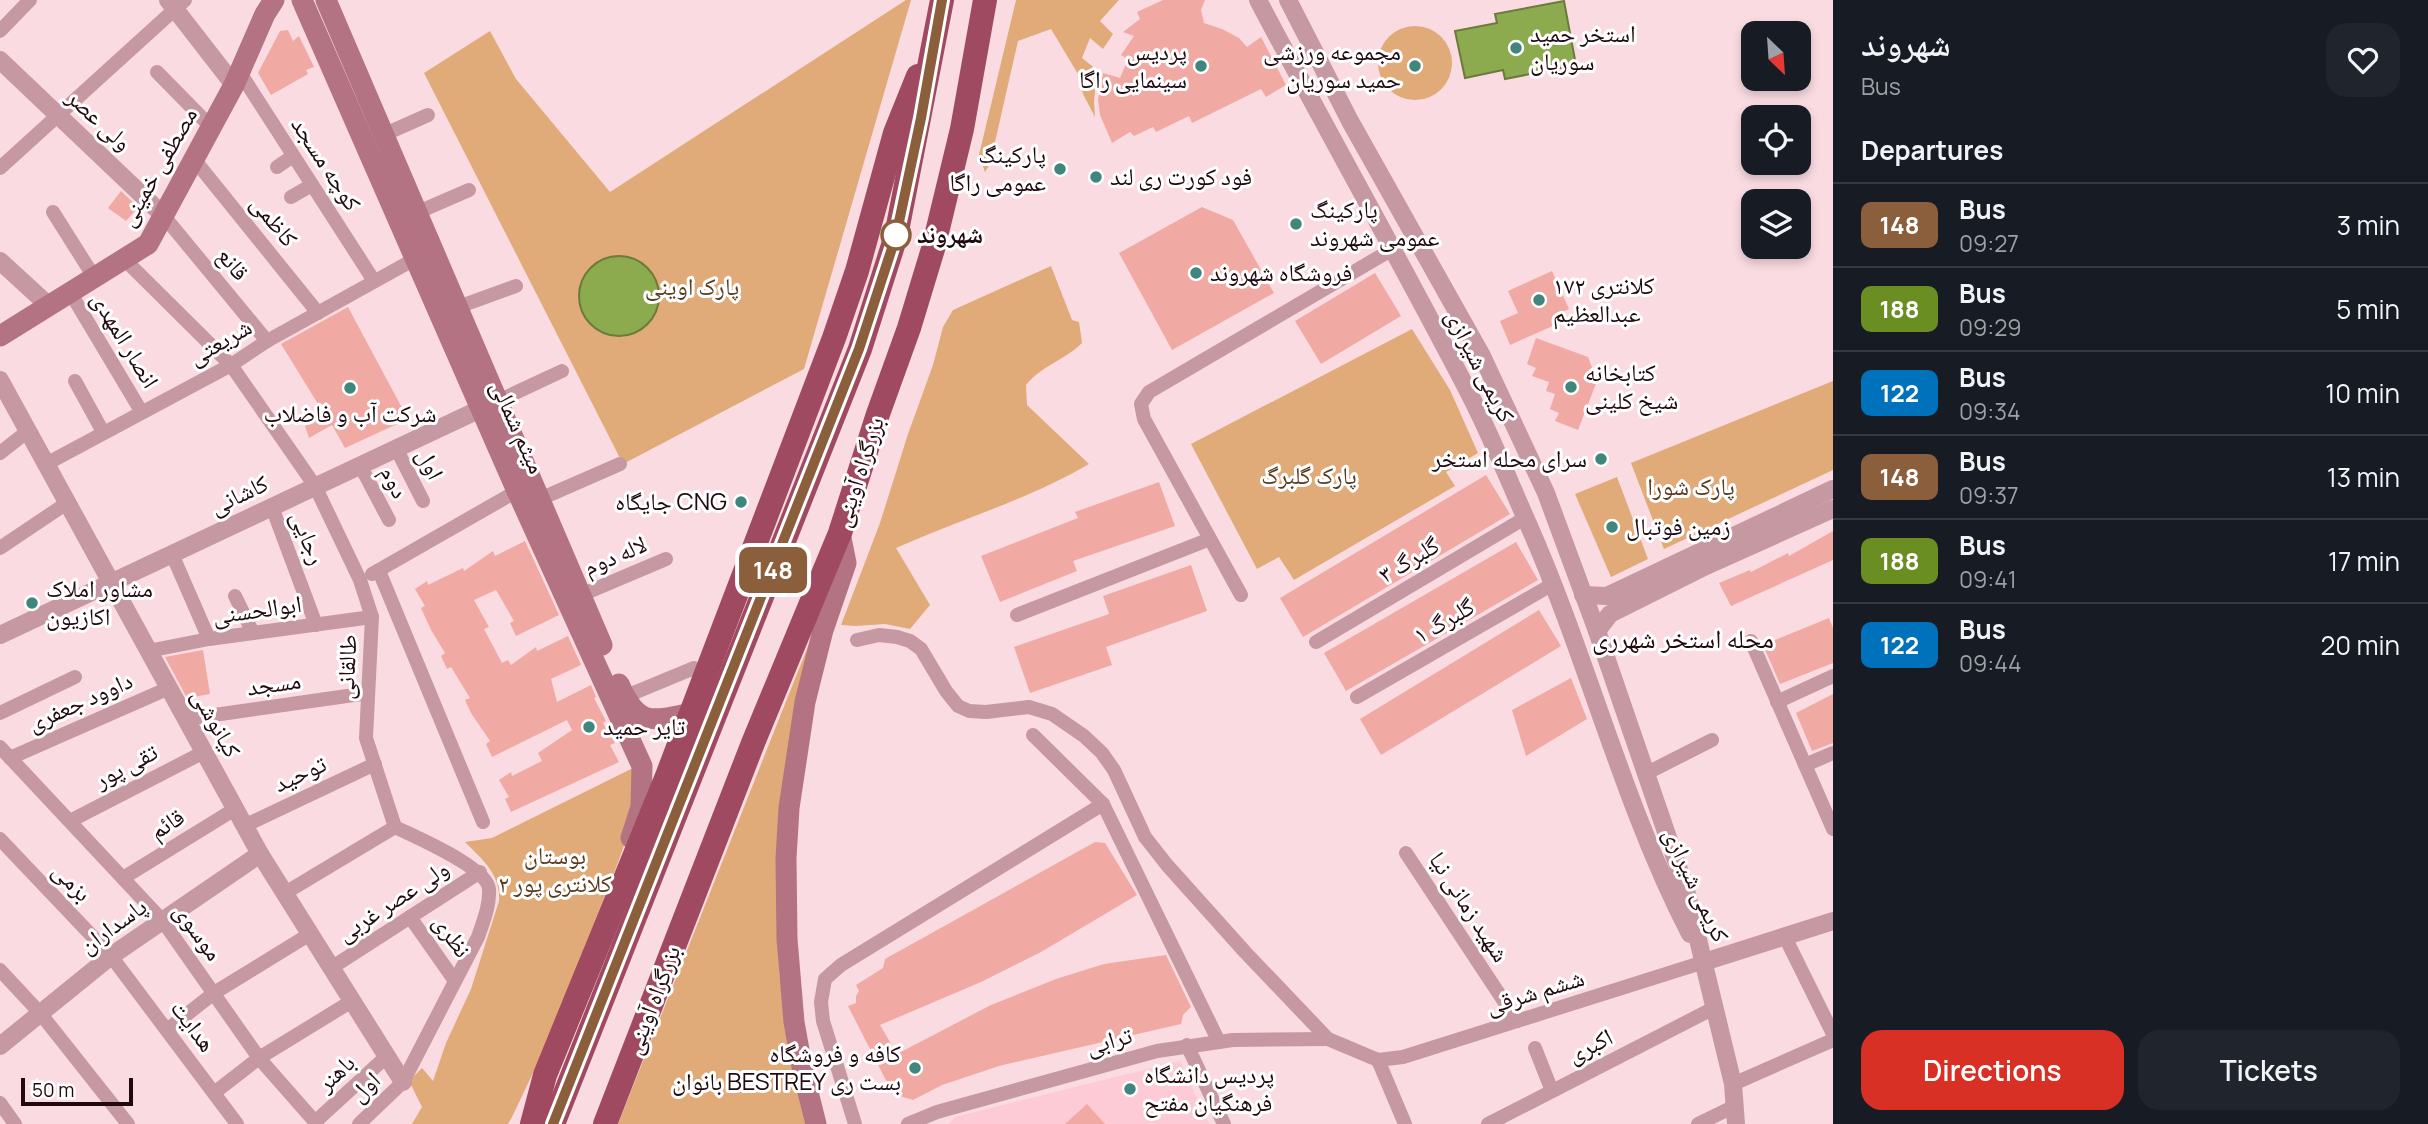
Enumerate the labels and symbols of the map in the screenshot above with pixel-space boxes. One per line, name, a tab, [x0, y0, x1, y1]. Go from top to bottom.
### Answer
place label: استخر حمید سوریان	[1530, 16, 1636, 77]
north arrow	[1741, 21, 1811, 91]
place label: پردیس سینمایی راگا	[1079, 34, 1187, 95]
place label: مجموعه ورزشی حمید سوریان	[1263, 34, 1401, 95]
marker: استخر حمید سوریان	[1508, 40, 1524, 56]
marker: پردیس سینمایی راگا	[1193, 58, 1209, 74]
marker: مجموعه ورزشی حمید سوریان	[1407, 58, 1423, 74]
street label: ولی عصر	[59, 80, 140, 158]
street label: مصطفی خمینی	[109, 101, 204, 232]
street label: کوچه مسجد	[284, 110, 370, 217]
place label: پارکینگ عمومی راگا	[949, 137, 1046, 198]
place label: فود کورت ری لند	[1110, 159, 1252, 192]
marker: پارکینگ عمومی راگا	[1052, 161, 1068, 177]
marker: فود کورت ری لند	[1088, 169, 1104, 185]
street label: کاظمی	[244, 187, 306, 253]
place label: پارکینگ عمومی شهروند	[1310, 192, 1439, 253]
marker: پارکینگ عمومی شهروند	[1288, 216, 1304, 232]
place label: شهروند	[917, 217, 983, 250]
marker: شهروند	[881, 220, 911, 250]
street label: قانع	[211, 239, 258, 287]
place label: فروشگاه شهروند	[1210, 255, 1352, 288]
marker: فروشگاه شهروند	[1188, 265, 1204, 281]
place label: کلانتری ۱۷۲ عبدالعظیم	[1553, 268, 1655, 330]
park label: پارک اوینی	[645, 269, 739, 302]
street label: انصار المهدی	[85, 285, 168, 394]
marker: کلانتری ۱۷۲ عبدالعظیم	[1531, 292, 1547, 308]
street label: کریمی شیرازی	[1439, 303, 1524, 428]
street label: شریعتی	[181, 309, 257, 372]
place label: کتابخانه شیخ کلینی	[1585, 355, 1678, 416]
street label: میثم شمالی	[483, 374, 555, 479]
marker: کتابخانه شیخ کلینی	[1563, 379, 1579, 395]
marker: شرکت آب و فاضلاب	[342, 380, 358, 396]
place label: شرکت آب و فاضلاب	[263, 396, 437, 429]
street label: بزرگراه آوینی	[824, 412, 891, 531]
place label: سرای محله استخر	[1431, 441, 1587, 474]
street label: اول	[410, 442, 453, 485]
marker: سرای محله استخر	[1593, 451, 1609, 467]
park label: پارک گلبرگ	[1261, 458, 1357, 491]
street label: دوم	[372, 459, 418, 504]
street label: کاشانی	[204, 466, 273, 521]
park label: پارک شورا	[1647, 469, 1735, 502]
place label: جایگاه CNG	[615, 484, 727, 517]
marker: جایگاه CNG	[733, 494, 749, 510]
street label: رجایی	[284, 506, 335, 569]
place label: زمین فوتبال	[1626, 509, 1731, 542]
marker: زمین فوتبال	[1604, 519, 1620, 535]
street label: لاله دوم	[578, 527, 652, 584]
street label: گلبرگ ۳	[1372, 528, 1445, 590]
line badge: 148	[733, 547, 813, 593]
place label: مشاور املاک اکازیون	[46, 571, 153, 632]
street label: ابوالحسنی	[210, 586, 304, 631]
street label: گلبرگ ۱	[1407, 589, 1480, 650]
marker: مشاور املاک اکازیون	[24, 595, 40, 611]
district label: محله استخر شهرری	[1592, 620, 1774, 656]
street label: طالقانی	[327, 633, 364, 700]
street label: مسجد	[245, 662, 303, 703]
street label: داوود جعفری	[22, 663, 137, 738]
street label: کیانوشی	[185, 682, 250, 763]
place label: تایر حمید	[603, 709, 685, 742]
marker: تایر حمید	[581, 719, 597, 735]
street label: تقی پور	[87, 734, 163, 796]
street label: توحید	[268, 746, 331, 799]
street label: قائم	[142, 799, 191, 847]
street label: کریمی شیرازی	[1656, 822, 1738, 947]
park label: بوستان کلانتری پور ۲	[498, 838, 612, 899]
street label: شهید زمانی نیا	[1422, 845, 1518, 968]
street label: ولی عصر غربی	[330, 851, 455, 948]
street label: بزمی	[46, 854, 100, 908]
street label: پاسداران	[72, 889, 153, 961]
street label: موسوی	[167, 896, 231, 967]
street label: نظری	[426, 907, 480, 964]
street label: بزرگراه آوینی	[616, 940, 687, 1059]
street label: ششم شرقی	[1481, 960, 1588, 1022]
street label: هدایت	[164, 992, 225, 1058]
street label: ترابی	[1082, 1017, 1136, 1062]
street label: اکبری	[1561, 1019, 1618, 1070]
place label: کافه و فروشگاه بانوان BESTREY بست ری	[672, 1036, 901, 1097]
street label: باهنر	[308, 1046, 361, 1099]
place label: پردیس دانشگاه فرهنگیان مفتح	[1144, 1057, 1274, 1118]
marker: کافه و فروشگاه بانوان BESTREY بست ری	[907, 1060, 923, 1076]
street label: اول	[341, 1063, 387, 1109]
scale bar	[21, 1075, 133, 1107]
marker: پردیس دانشگاه فرهنگیان مفتح	[1122, 1081, 1138, 1097]

